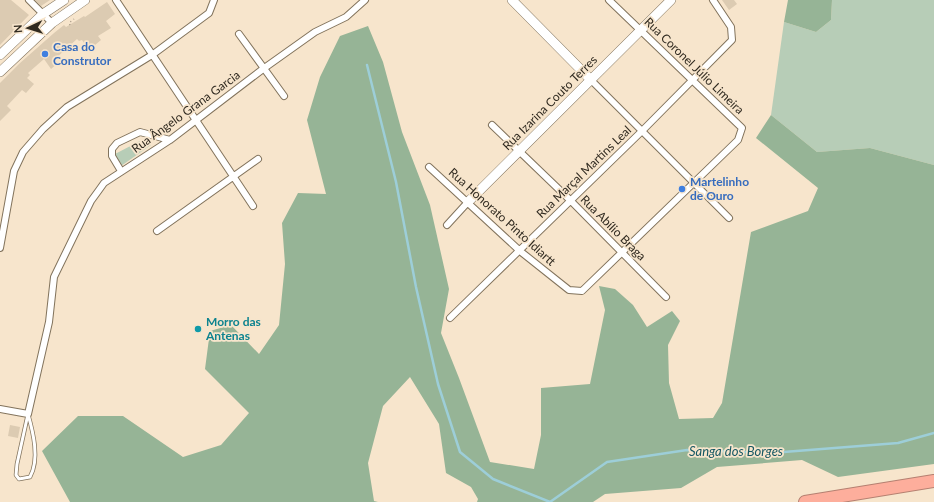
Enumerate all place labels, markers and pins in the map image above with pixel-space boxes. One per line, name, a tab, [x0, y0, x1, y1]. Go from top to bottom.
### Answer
place label: Casa do Construtor	[53, 39, 112, 68]
marker: Casa do Construtor	[40, 49, 50, 59]
place label: Martelinho de Ouro	[690, 174, 749, 203]
marker: Martelinho de Ouro	[677, 184, 687, 194]
place label: Morro das Antenas	[205, 314, 261, 343]
marker: Morro das Antenas	[193, 324, 203, 334]

